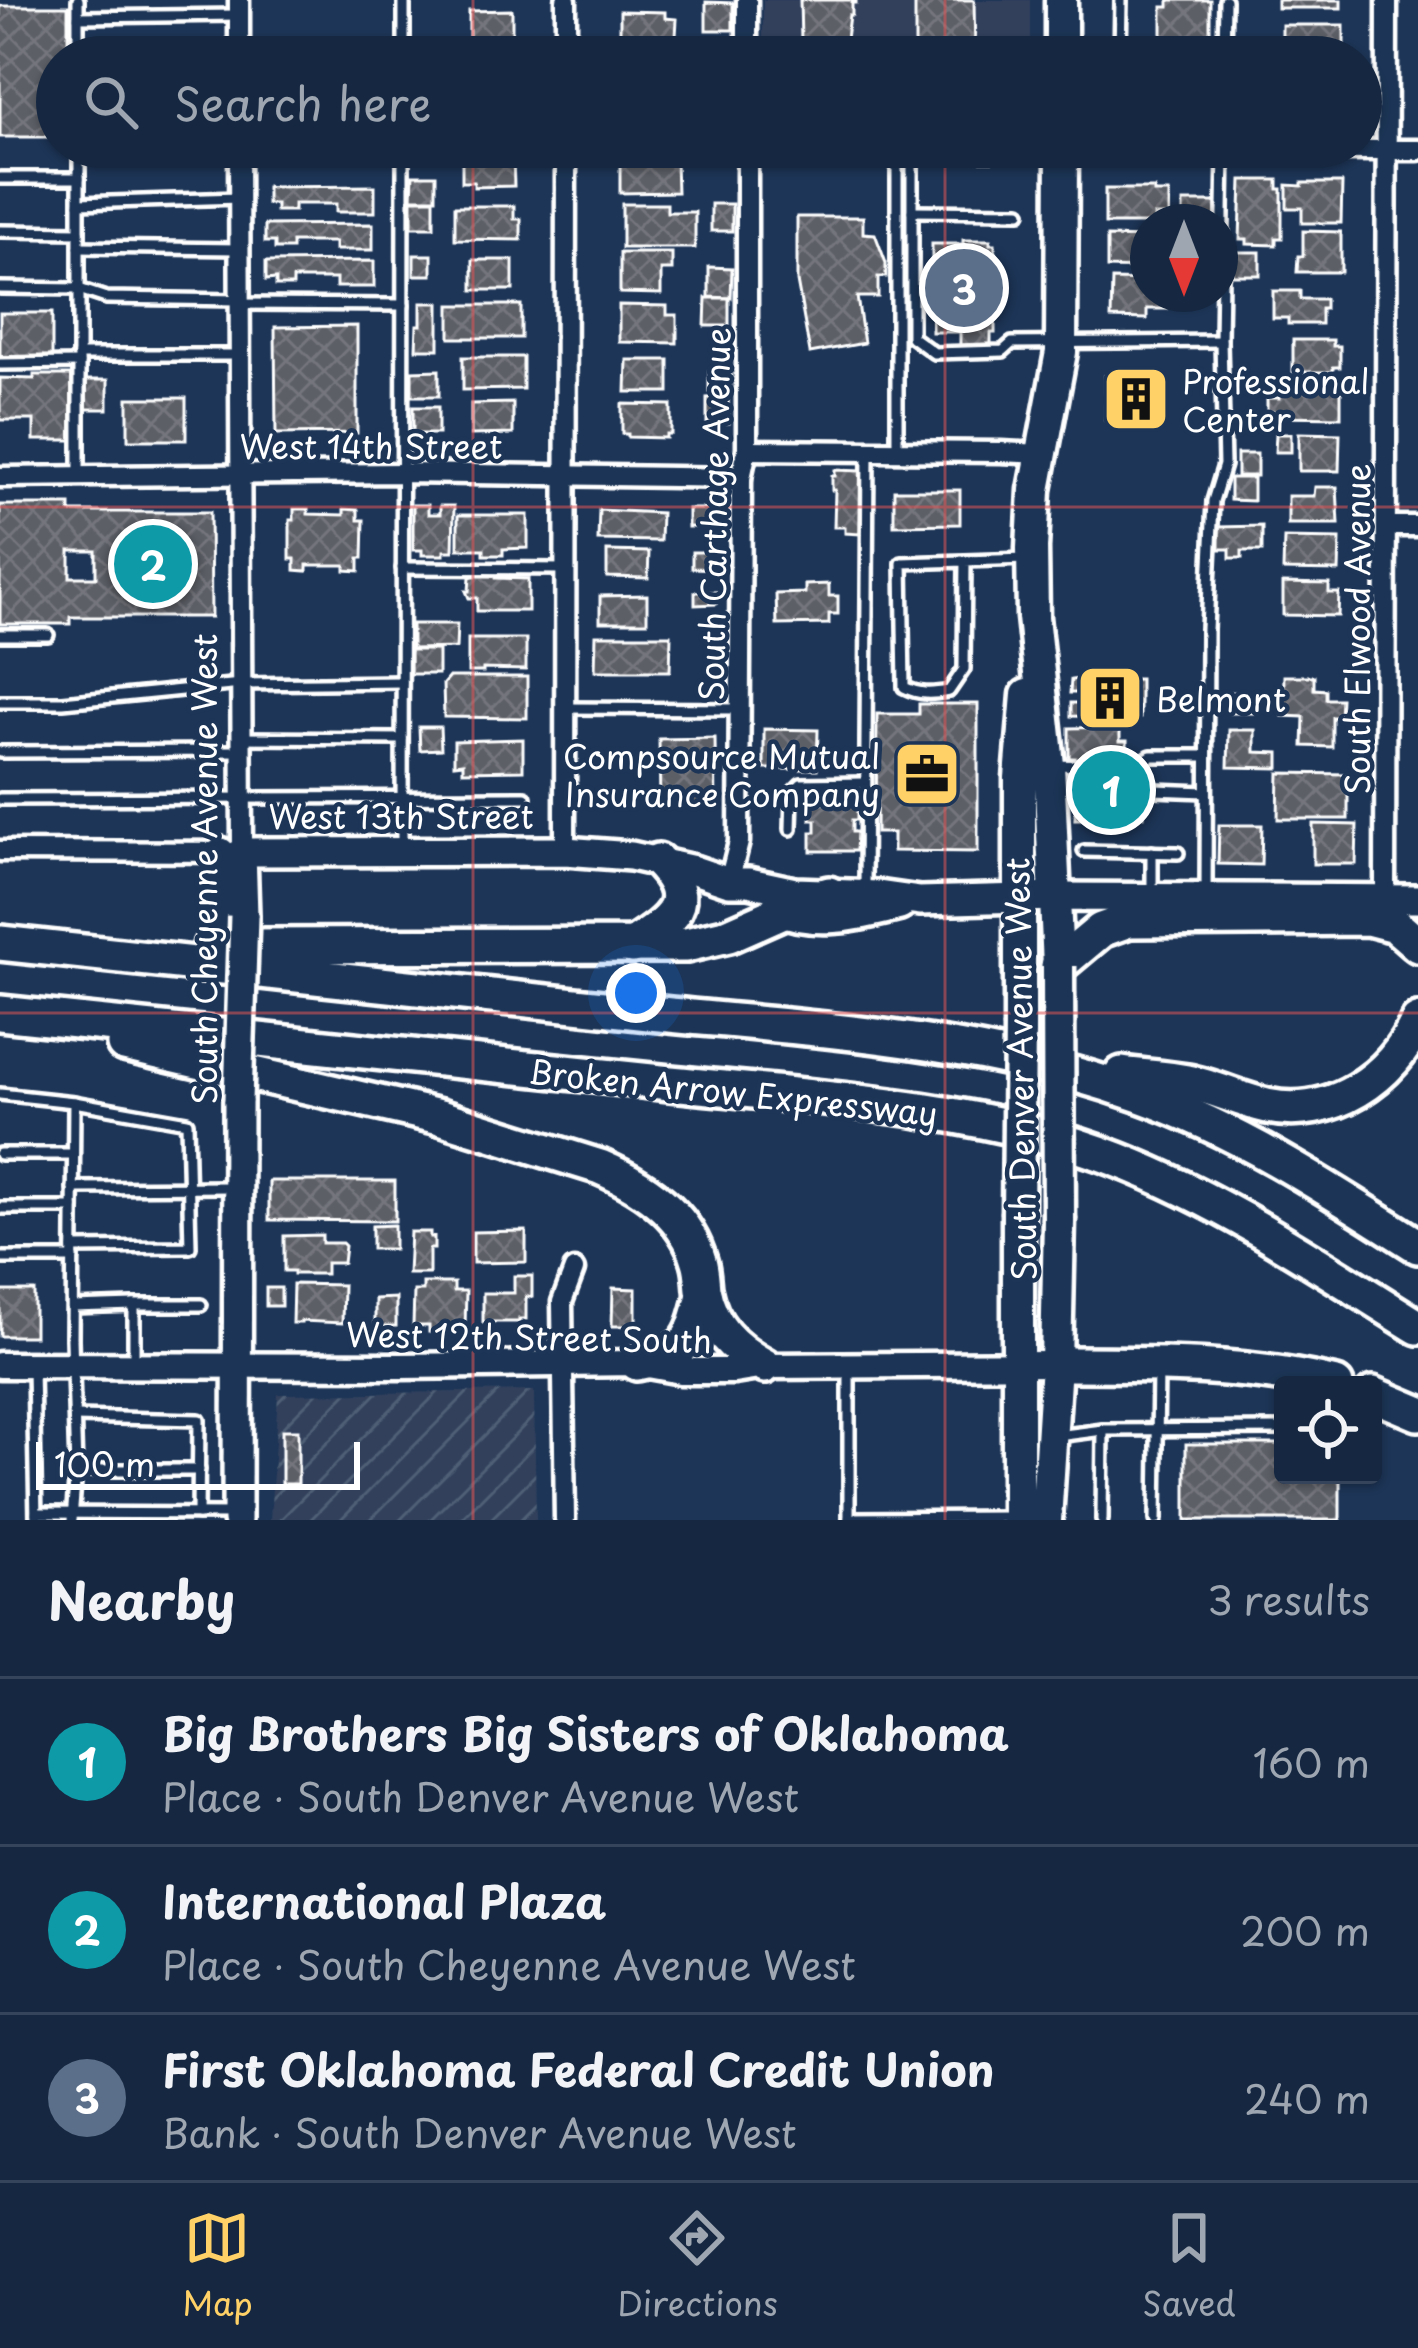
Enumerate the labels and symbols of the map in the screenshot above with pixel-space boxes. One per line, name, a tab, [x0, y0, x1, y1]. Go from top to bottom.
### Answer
north arrow	[1130, 204, 1238, 312]
pin: 3	[925, 243, 1003, 333]
street label: South Carthage Avenue	[685, 327, 741, 701]
place label: Professional Center	[1182, 355, 1369, 443]
building icon: Professional Center	[1101, 364, 1171, 434]
street label: West 14th Street	[239, 420, 503, 470]
street label: South Elwood Avenue	[1331, 463, 1381, 795]
pin: 2	[114, 519, 192, 609]
street label: South Cheyenne Avenue West	[178, 633, 228, 1105]
building icon: Belmont	[1075, 663, 1145, 733]
place label: Belmont	[1156, 673, 1286, 723]
place label: Compsource Mutual Insurance Company	[563, 730, 880, 818]
office icon: Compsource Mutual Insurance Company	[892, 739, 962, 809]
pin: 1	[1072, 745, 1150, 835]
street label: West 13th Street	[268, 790, 534, 840]
street label: South Denver Avenue West	[990, 857, 1048, 1281]
your location	[606, 963, 666, 1023]
street label: Broken Arrow Expressway	[526, 1045, 940, 1137]
street label: West 12th Street South	[346, 1308, 712, 1364]
scale bar	[36, 1436, 360, 1489]

